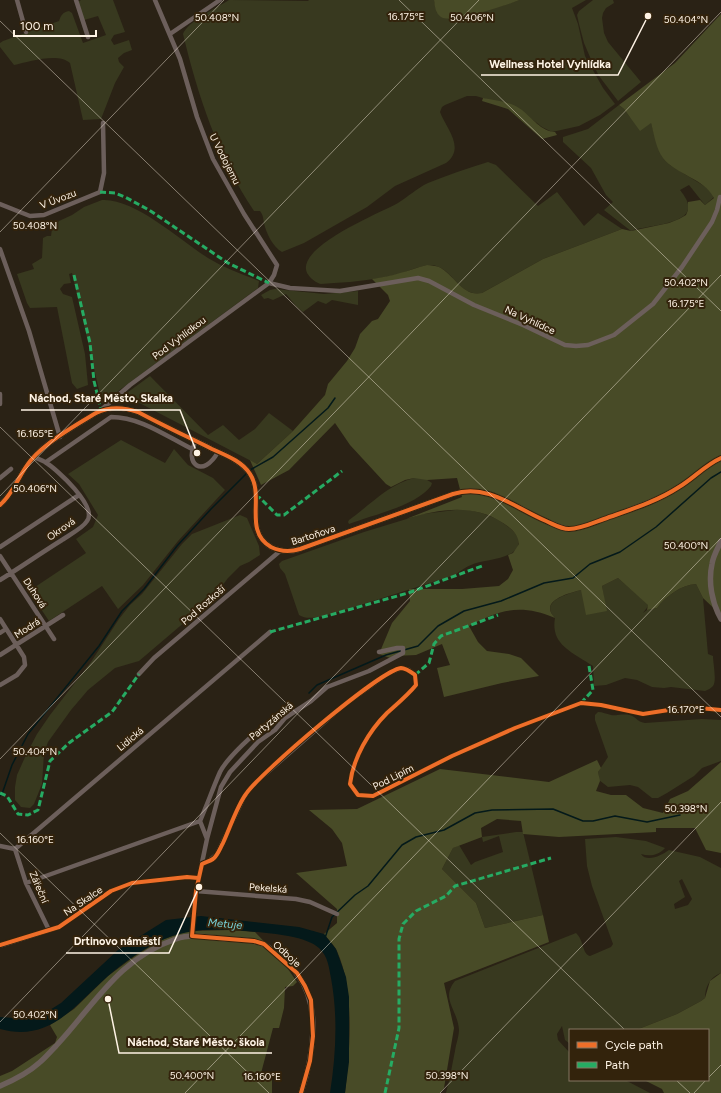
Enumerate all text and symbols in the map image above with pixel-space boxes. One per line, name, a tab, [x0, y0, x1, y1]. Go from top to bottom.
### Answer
text: 16.175°E	[388, 10, 424, 23]
text: 50.408°N	[195, 11, 239, 24]
text: 50.406°N	[450, 11, 494, 24]
scale bar	[14, 12, 96, 38]
text: 50.404°N	[664, 13, 708, 26]
text: 100 m	[20, 19, 54, 33]
callout: Wellness Hotel Vyhlídka	[481, 52, 618, 75]
text: Wellness Hotel Vyhlídka	[489, 58, 611, 71]
street label: U Vodojemu	[207, 131, 243, 187]
street label: V Úvozu	[38, 186, 78, 212]
text: 50.408°N	[13, 219, 57, 232]
text: 50.402°N	[664, 276, 708, 289]
text: 16.175°E	[668, 297, 704, 310]
street label: Na Vyhlídce	[503, 303, 558, 338]
street label: Pod Vyhlídkou	[149, 314, 209, 362]
callout: Náchod, Staré Město, Skalka	[21, 387, 180, 410]
text: Náchod, Staré Město, Skalka	[29, 392, 173, 405]
text: 16.165°E	[16, 427, 54, 440]
text: 50.406°N	[13, 482, 57, 495]
street label: Okrová	[44, 515, 78, 543]
street label: Bartoňova	[289, 522, 337, 548]
text: 50.400°N	[664, 539, 708, 552]
street label: Duhová	[20, 575, 50, 611]
street label: Pod Rozkoší	[178, 582, 228, 628]
street label: Modrá	[11, 615, 43, 641]
street label: Partyzánská	[246, 699, 296, 743]
text: 16.170°E	[667, 703, 705, 716]
street label: Lidická	[114, 724, 146, 754]
text: 50.404°N	[13, 745, 57, 758]
street label: Pod Lipím	[370, 761, 416, 793]
text: 50.398°N	[665, 802, 707, 815]
text: 16.160°E	[16, 833, 54, 846]
street label: Zářeční	[26, 869, 52, 906]
street label: Pekelská	[249, 880, 287, 896]
street label: Na Skalce	[61, 883, 105, 919]
water label: Metuje	[207, 916, 243, 932]
callout: Drtinovo náměstí	[66, 930, 169, 953]
text: Drtinovo náměstí	[74, 935, 161, 948]
street label: Odboje	[270, 938, 304, 970]
text: 50.402°N	[13, 1008, 57, 1021]
legend	[569, 1029, 709, 1081]
callout: Náchod, Staré Město, škola	[119, 1030, 272, 1053]
text: Náchod, Staré Město, škola	[127, 1036, 265, 1049]
text: Cycle path	[605, 1038, 663, 1052]
text: Path	[605, 1058, 629, 1072]
text: 50.400°N	[170, 1069, 214, 1082]
text: 50.398°N	[426, 1069, 468, 1082]
text: 16.160°E	[243, 1070, 281, 1083]

